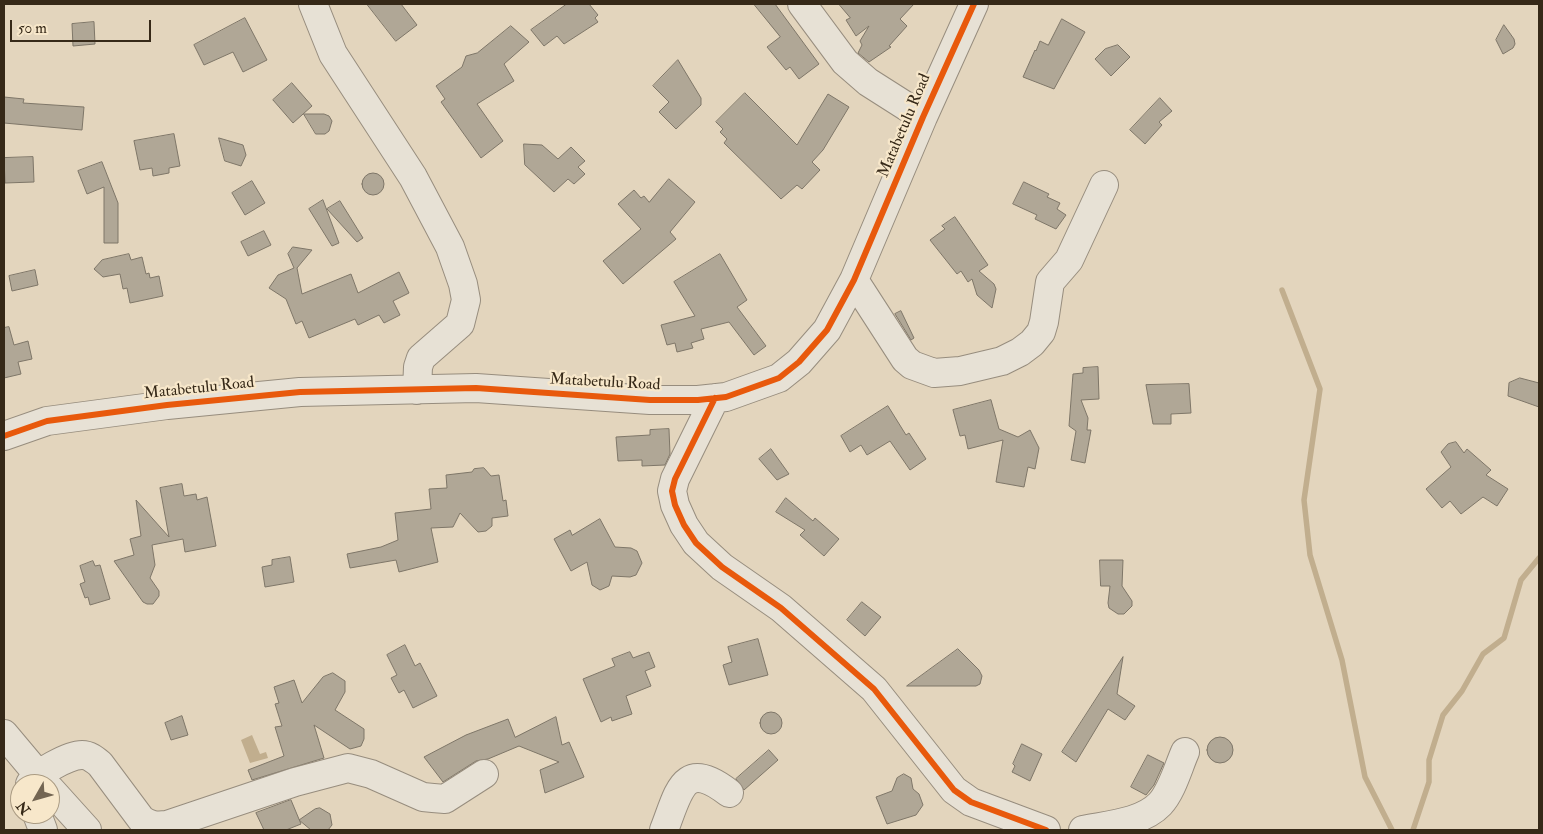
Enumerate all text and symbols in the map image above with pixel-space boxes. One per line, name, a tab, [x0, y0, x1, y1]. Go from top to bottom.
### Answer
scale bar	[12, 10, 154, 42]
text: 50 m	[18, 19, 47, 38]
street label: Matabetulu Road	[875, 71, 935, 181]
street label: Matabetulu Road	[549, 371, 661, 395]
street label: Matabetulu Road	[143, 374, 255, 404]
north arrow	[10, 774, 60, 824]
text: N	[13, 798, 34, 818]

